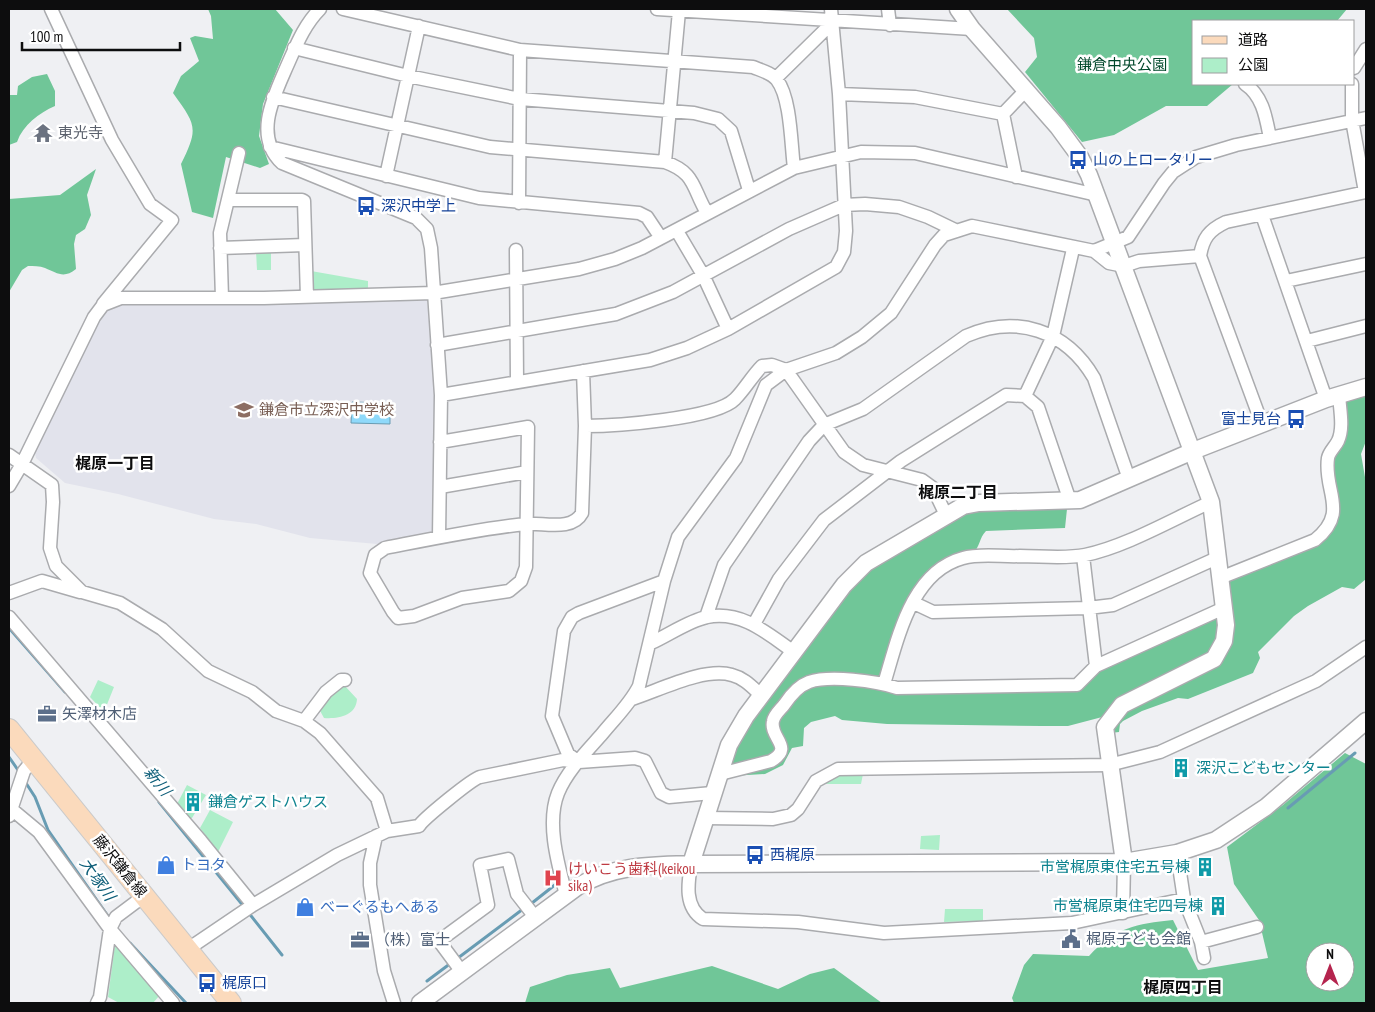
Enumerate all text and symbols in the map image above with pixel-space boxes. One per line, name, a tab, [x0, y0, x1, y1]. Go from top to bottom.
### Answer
scale bar	[22, 20, 180, 52]
legend	[1192, 20, 1355, 85]
text: 100 m	[30, 27, 63, 46]
text: 道路	[1238, 30, 1268, 49]
park label: 鎌倉中央公園	[1077, 55, 1167, 74]
text: 公園	[1238, 55, 1268, 74]
temple icon: 東光寺	[32, 122, 54, 144]
place label: 東光寺	[58, 123, 103, 142]
bus stop icon: 山の上ロータリー	[1067, 149, 1089, 171]
place label: 山の上ロータリー	[1093, 150, 1213, 169]
bus stop icon: 深沢中学上	[355, 195, 377, 217]
place label: 深沢中学上	[381, 196, 456, 215]
school or university icon: 鎌倉市立深沢中学校	[233, 399, 255, 421]
place label: 鎌倉市立深沢中学校	[259, 400, 394, 419]
bus stop icon: 富士見台	[1285, 408, 1307, 430]
place label: 富士見台	[1221, 409, 1281, 428]
district label: 梶原一丁目	[75, 453, 155, 473]
district label: 梶原二丁目	[918, 482, 998, 502]
office icon: 矢澤材木店	[36, 703, 58, 725]
place label: 矢澤材木店	[62, 704, 137, 723]
building icon: 深沢こどもセンター	[1170, 757, 1192, 779]
place label: 深沢こどもセンター	[1196, 758, 1331, 777]
water label: 新川	[140, 762, 177, 801]
building icon: 鎌倉ゲストハウス	[182, 791, 204, 813]
place label: 鎌倉ゲストハウス	[208, 792, 328, 811]
street label: 藤沢鎌倉線	[89, 831, 151, 901]
bus stop icon: 西梶原	[744, 844, 766, 866]
place label: 西梶原	[770, 845, 815, 864]
water label: 大塚川	[76, 854, 121, 906]
shop icon: トヨタ	[155, 854, 177, 876]
place label: トヨタ	[181, 855, 226, 874]
building icon: 市営梶原東住宅五号棟	[1194, 856, 1216, 878]
place label: 市営梶原東住宅五号棟	[1040, 857, 1190, 876]
place label: けいこう歯科(keikou sika)	[568, 859, 695, 895]
hospital icon: けいこう歯科(keikou sika)	[542, 867, 564, 889]
building icon: 市営梶原東住宅四号棟	[1207, 895, 1229, 917]
shop icon: べーぐるもへある	[294, 896, 316, 918]
place label: 市営梶原東住宅四号棟	[1053, 896, 1203, 915]
place label: べーぐるもへある	[320, 897, 440, 916]
public building icon: 梶原子ども会館	[1060, 928, 1082, 950]
office icon: （株）富士	[349, 929, 371, 951]
place label: 梶原子ども会館	[1086, 929, 1191, 948]
place label: （株）富士	[375, 930, 450, 949]
north arrow	[1305, 942, 1355, 992]
text: N	[1326, 945, 1334, 963]
bus stop icon: 梶原口	[196, 972, 218, 994]
place label: 梶原口	[222, 973, 267, 992]
district label: 梶原四丁目	[1143, 977, 1223, 997]

